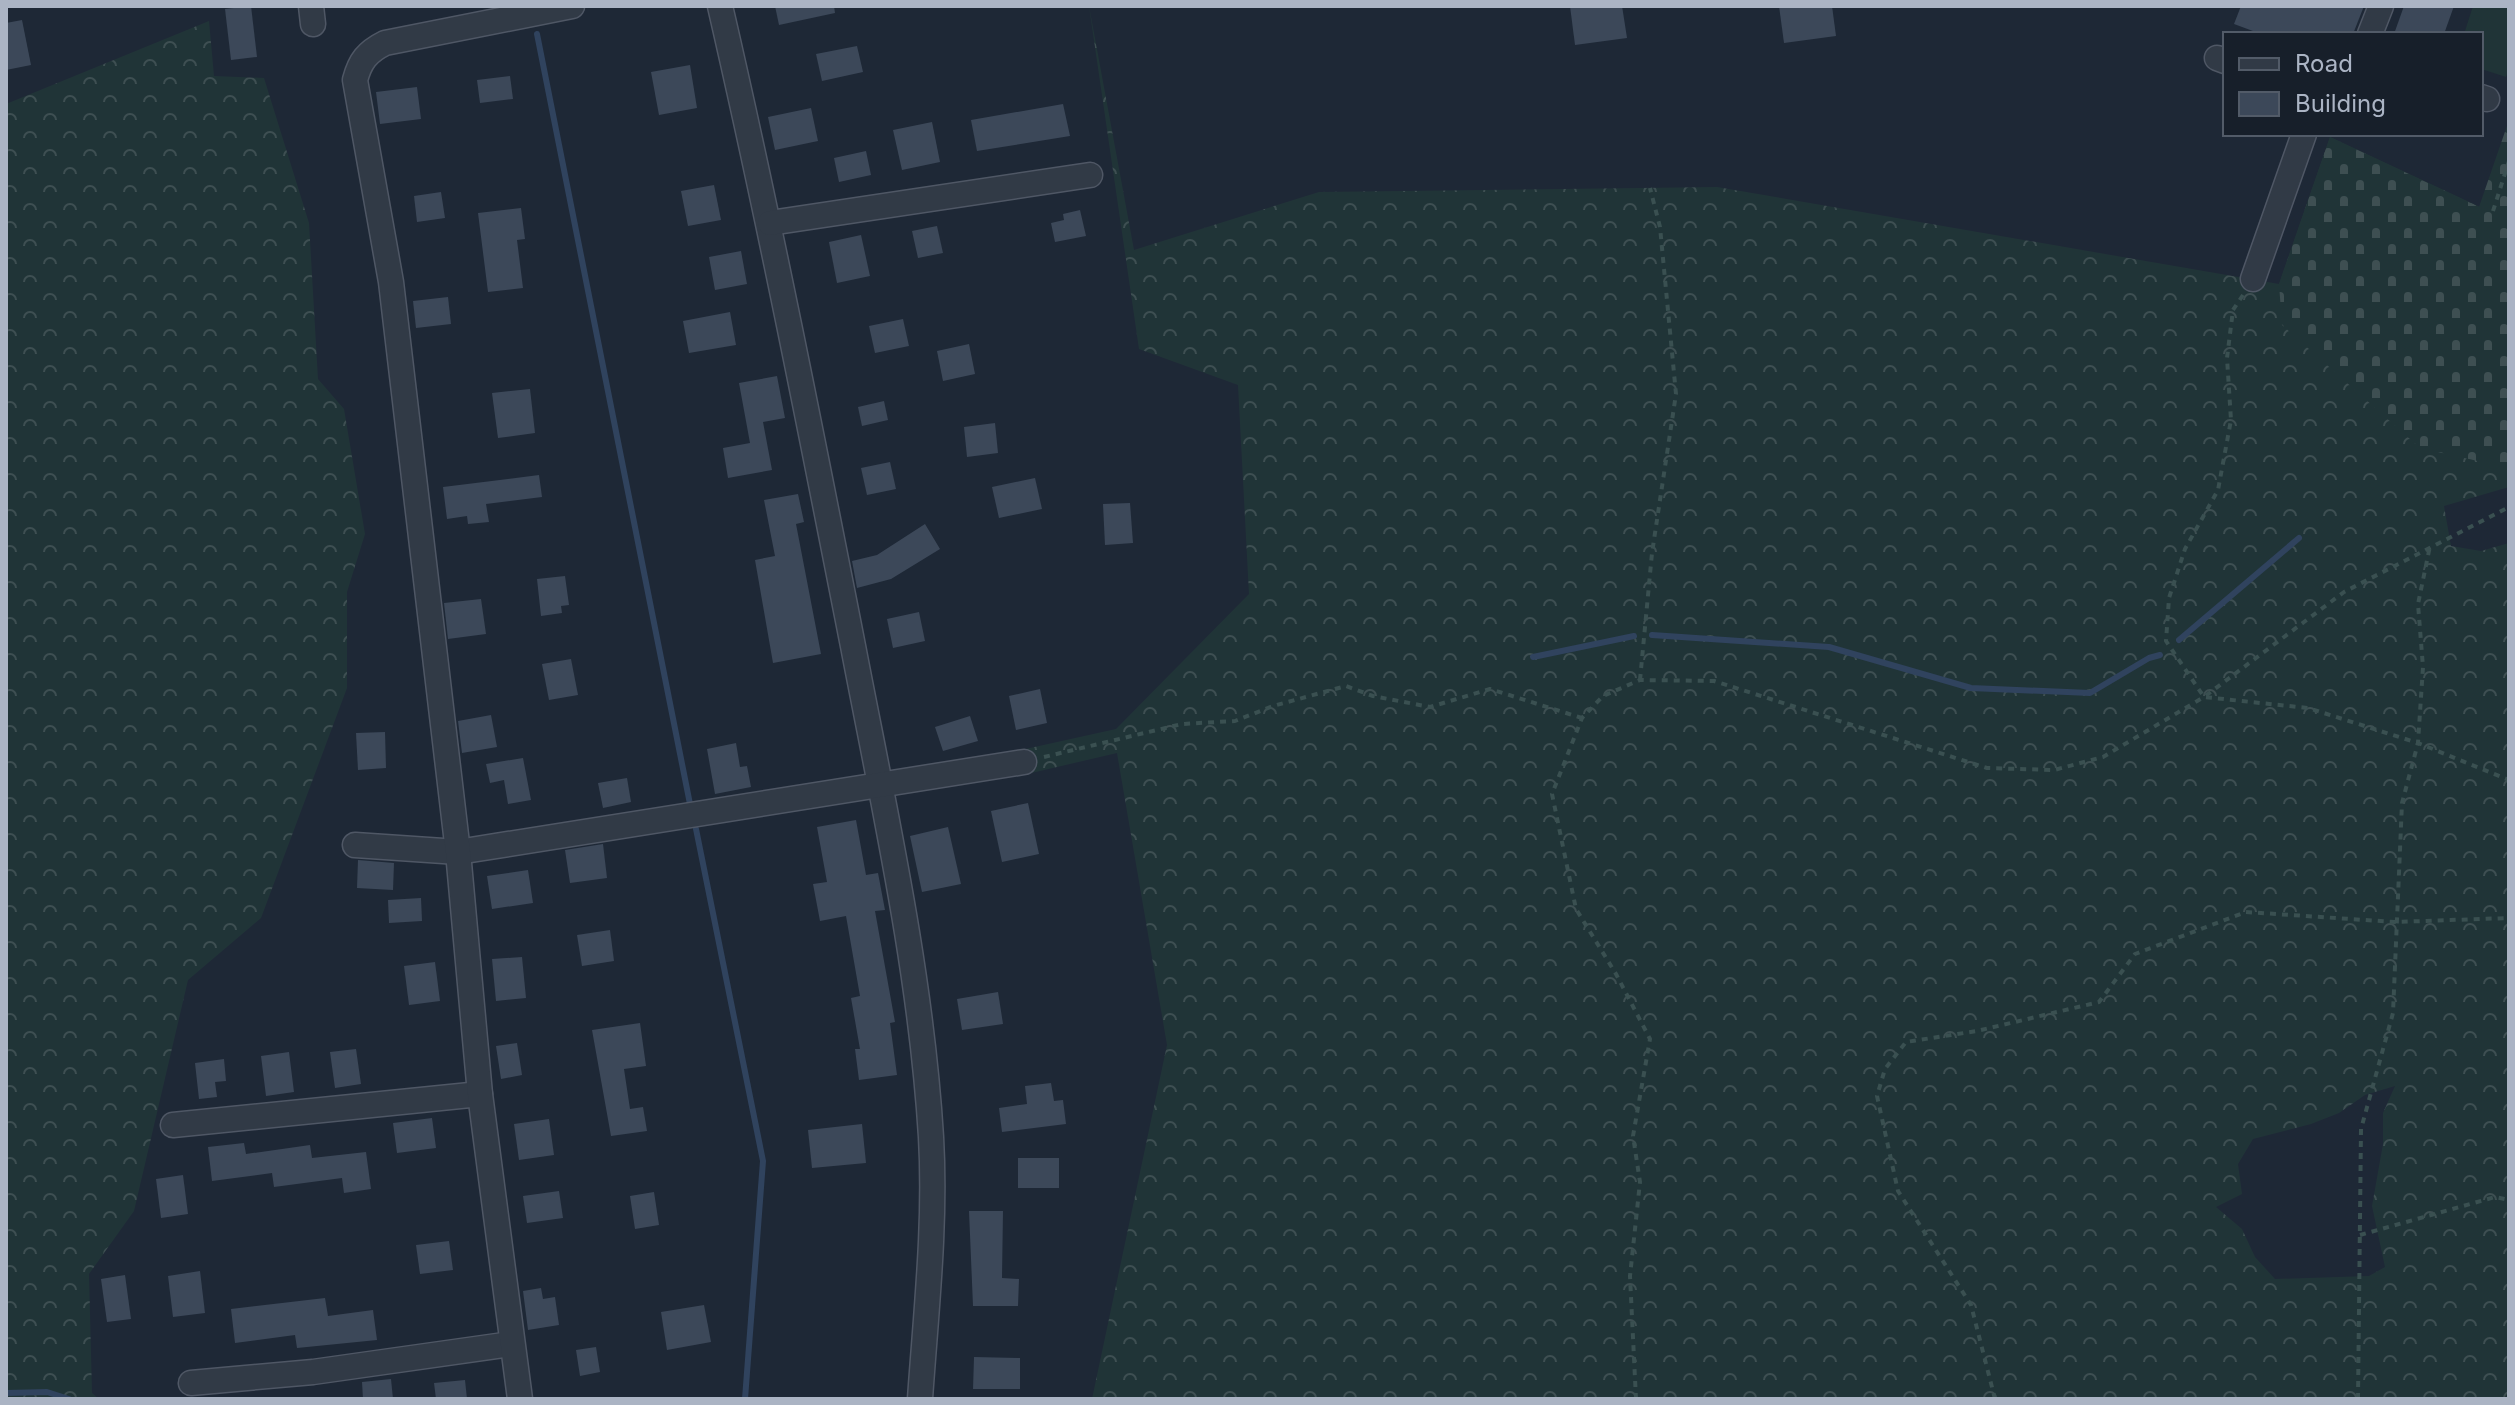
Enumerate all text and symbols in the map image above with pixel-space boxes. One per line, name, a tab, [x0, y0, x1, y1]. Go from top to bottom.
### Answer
legend	[2223, 32, 2483, 136]
text: Road	[2295, 49, 2353, 78]
text: Building	[2295, 89, 2386, 118]

